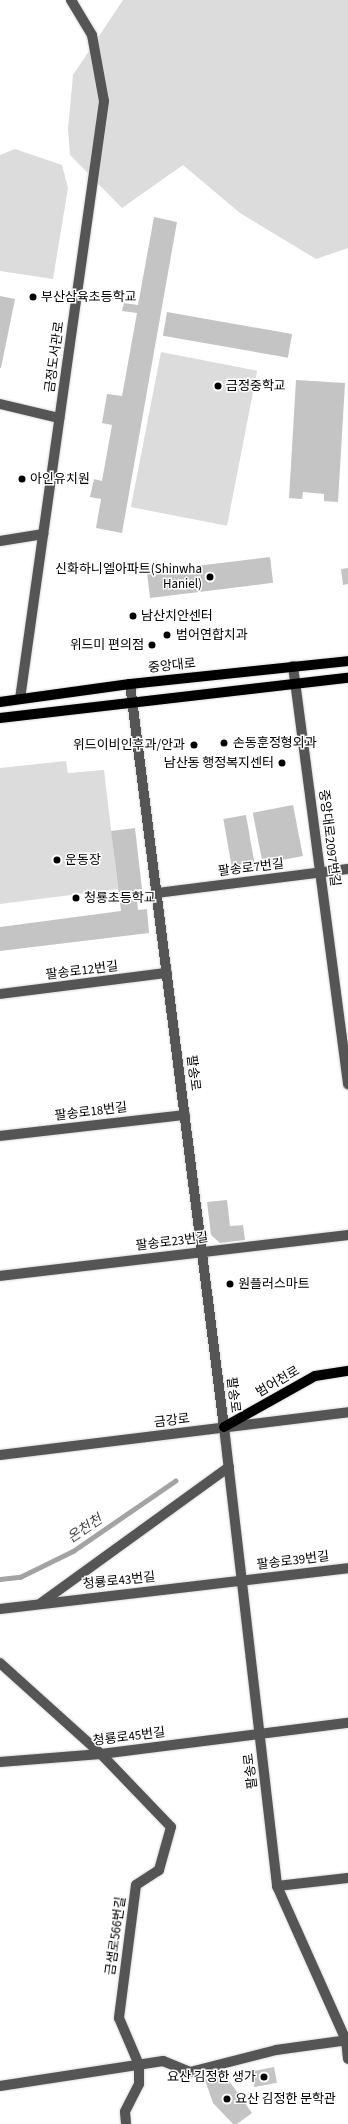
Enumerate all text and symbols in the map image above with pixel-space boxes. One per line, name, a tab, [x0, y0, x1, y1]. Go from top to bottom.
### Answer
place label: 부산삼육초등학교	[41, 289, 137, 305]
marker: 부산삼육초등학교	[28, 292, 38, 302]
street label: 금정도서관로	[42, 320, 68, 394]
place label: 금정중학교	[226, 378, 286, 394]
marker: 금정중학교	[213, 381, 223, 391]
place label: 아인유치원	[30, 471, 90, 487]
marker: 아인유치원	[17, 474, 27, 484]
place label: 신화하니엘아파트(Shinwha Haniel)	[55, 562, 202, 593]
marker: 신화하니엘아파트(Shinwha Haniel)	[205, 572, 215, 582]
place label: 남산치안센터	[141, 608, 213, 624]
marker: 남산치안센터	[128, 611, 138, 621]
place label: 범어연합치과	[176, 627, 248, 643]
marker: 범어연합치과	[161, 629, 173, 641]
place label: 위드미 편의점	[70, 637, 144, 653]
marker: 위드미 편의점	[147, 640, 157, 650]
street label: 중앙대로	[147, 656, 197, 676]
place label: 손동훈정형외과	[233, 735, 317, 751]
place label: 위드이비인후과/안과	[73, 737, 185, 753]
marker: 손동훈정형외과	[218, 737, 230, 749]
marker: 위드이비인후과/안과	[188, 739, 200, 751]
place label: 남산동 행정복지센터	[164, 755, 274, 771]
marker: 남산동 행정복지센터	[277, 758, 287, 768]
street label: 중앙대로2097번길	[315, 789, 343, 887]
place label: 운동장	[65, 852, 101, 868]
marker: 운동장	[52, 855, 62, 865]
street label: 팔송로7번길	[217, 856, 285, 880]
place label: 청룡초등학교	[84, 890, 156, 906]
marker: 청룡초등학교	[71, 893, 81, 903]
street label: 팔송로12번길	[45, 959, 119, 983]
street label: 팔송로	[183, 1054, 203, 1092]
street label: 팔송로18번길	[54, 1100, 128, 1124]
street label: 팔송로23번길	[135, 1230, 209, 1254]
place label: 원플러스마트	[238, 1276, 310, 1292]
marker: 원플러스마트	[225, 1279, 235, 1289]
street label: 범어천로	[253, 1363, 303, 1401]
street label: 팔송로	[223, 1376, 243, 1414]
street label: 금강로	[153, 1411, 191, 1431]
water label: 온천천	[64, 1511, 106, 1547]
street label: 팔송로39번길	[256, 1549, 330, 1573]
street label: 청룡로43번길	[82, 1569, 156, 1593]
street label: 청룡로45번길	[92, 1725, 166, 1749]
street label: 팔송로	[241, 1752, 261, 1790]
street label: 금샘로566번길	[103, 1896, 129, 1976]
place label: 요산 김정한 생가	[167, 2069, 256, 2085]
marker: 요산 김정한 생가	[259, 2072, 269, 2082]
place label: 요산 김정한 문학관	[235, 2091, 336, 2107]
marker: 요산 김정한 문학관	[222, 2094, 232, 2104]

